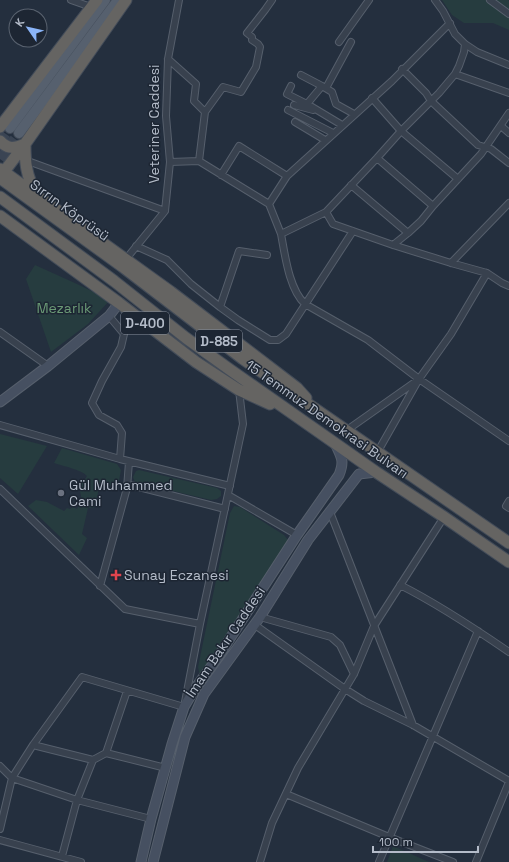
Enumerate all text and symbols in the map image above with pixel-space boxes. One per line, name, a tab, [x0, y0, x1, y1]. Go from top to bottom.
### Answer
north arrow	[8, 8, 48, 48]
text: K	[12, 16, 28, 29]
street label: Veteriner Caddesi	[145, 64, 163, 184]
street label: Sırrın Köprüsü	[27, 175, 113, 245]
park label: Mezarlık	[36, 299, 92, 317]
road number: D-400	[121, 312, 169, 334]
road number: D-885	[196, 330, 242, 352]
street label: 15 Temmuz Demokrasi Bulvarı	[242, 356, 412, 482]
place label: Gül Muhammed Cami	[69, 476, 173, 510]
marker: Gül Muhammed Cami	[56, 488, 66, 498]
place label: Sunay Eczanesi	[124, 566, 229, 584]
marker: Sunay Eczanesi	[111, 570, 121, 580]
street label: İmam Bakır Caddesi	[181, 583, 269, 701]
scale bar	[373, 828, 478, 854]
text: 100 m	[379, 834, 413, 850]

